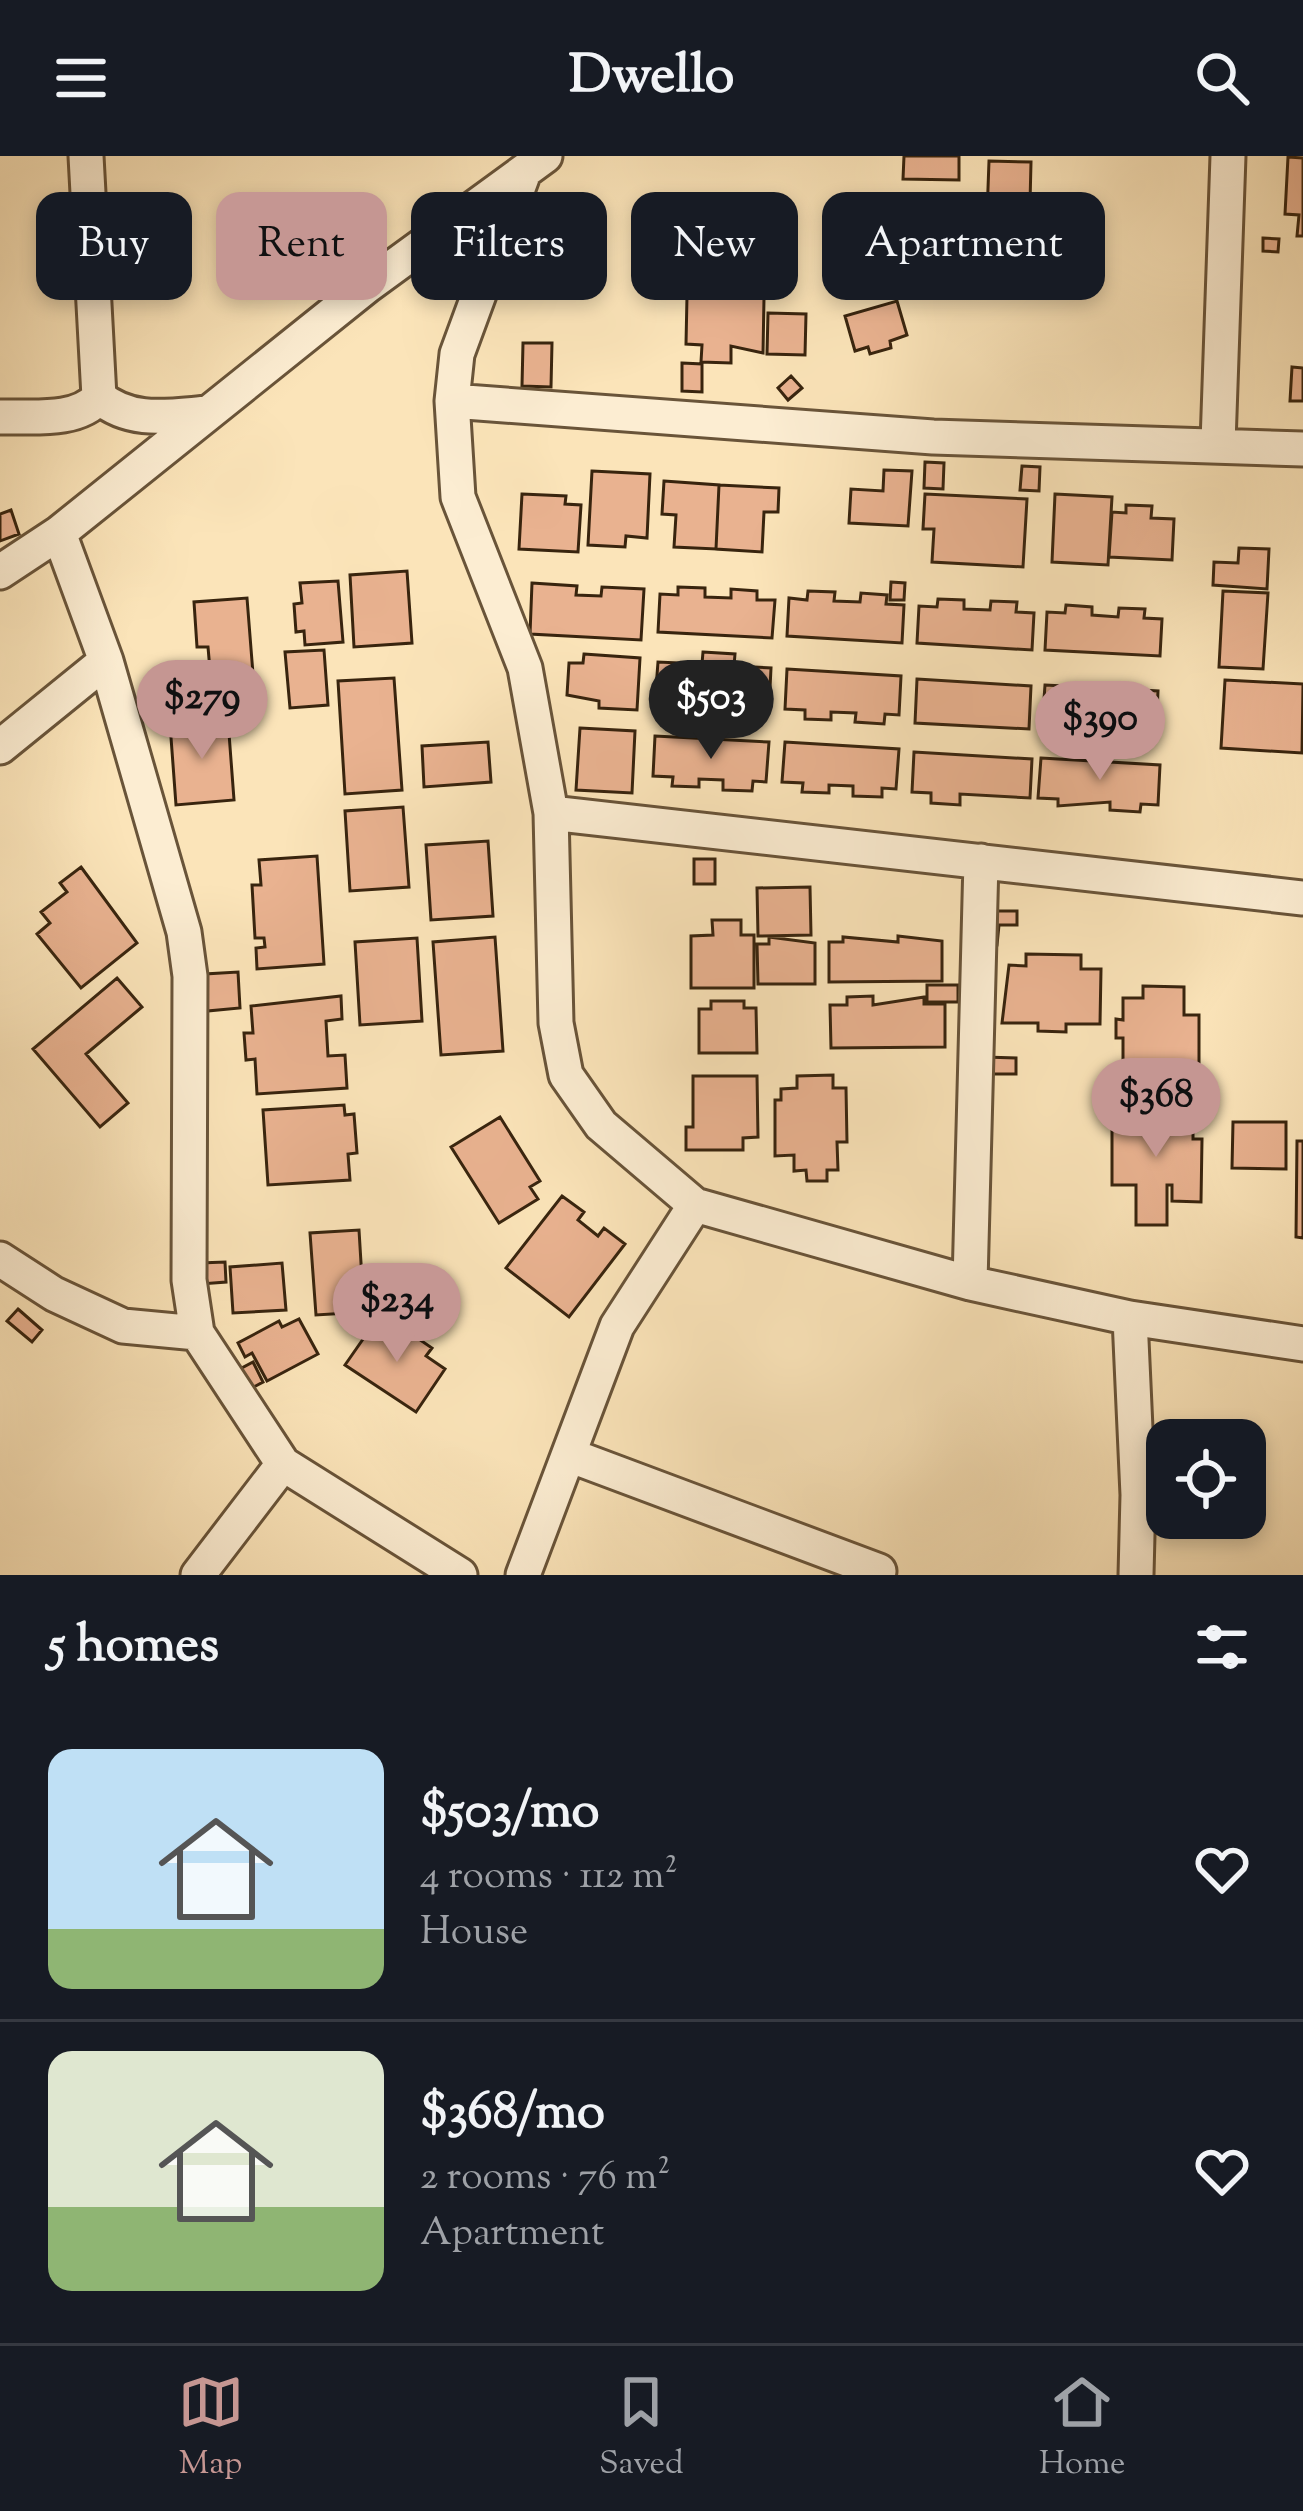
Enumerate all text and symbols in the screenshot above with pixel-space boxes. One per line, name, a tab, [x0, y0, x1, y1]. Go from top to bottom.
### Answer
text: Dwello	[569, 39, 734, 117]
icon: menu	[48, 45, 114, 111]
icon: search	[1189, 45, 1255, 111]
chip: Buy	[36, 192, 192, 300]
chip: Rent	[216, 192, 387, 300]
chip: Filters	[411, 192, 607, 300]
chip: New	[631, 192, 798, 300]
chip: Apartment	[822, 192, 1105, 300]
pin: $279	[131, 660, 273, 762]
pin: $503	[640, 660, 782, 762]
text: $279	[164, 671, 240, 727]
text: $503	[676, 671, 746, 727]
pin: $390	[1029, 681, 1171, 783]
text: $390	[1062, 692, 1138, 748]
pin: $368	[1085, 1058, 1227, 1160]
text: $368	[1118, 1069, 1194, 1125]
pin: $234	[326, 1263, 468, 1365]
text: $234	[360, 1274, 434, 1330]
map controls	[1146, 1419, 1266, 1539]
button: locate	[1146, 1419, 1266, 1539]
text: 5 homes	[48, 1611, 219, 1684]
icon: filters	[1189, 1614, 1255, 1680]
text: $503/mo	[420, 1777, 599, 1850]
icon: home	[144, 1797, 288, 1941]
icon: heart	[1189, 1836, 1255, 1902]
text: 4 rooms · 112 m²	[420, 1850, 678, 1906]
text: House	[420, 1906, 528, 1962]
text: $368/mo	[420, 2078, 605, 2151]
icon: home	[144, 2099, 288, 2243]
icon: heart	[1189, 2138, 1255, 2204]
text: 2 rooms · 76 m²	[420, 2151, 671, 2207]
text: Apartment	[420, 2207, 604, 2263]
tab: Map	[178, 2369, 244, 2489]
tab: Saved	[599, 2369, 684, 2489]
tab: Home	[1039, 2369, 1125, 2489]

